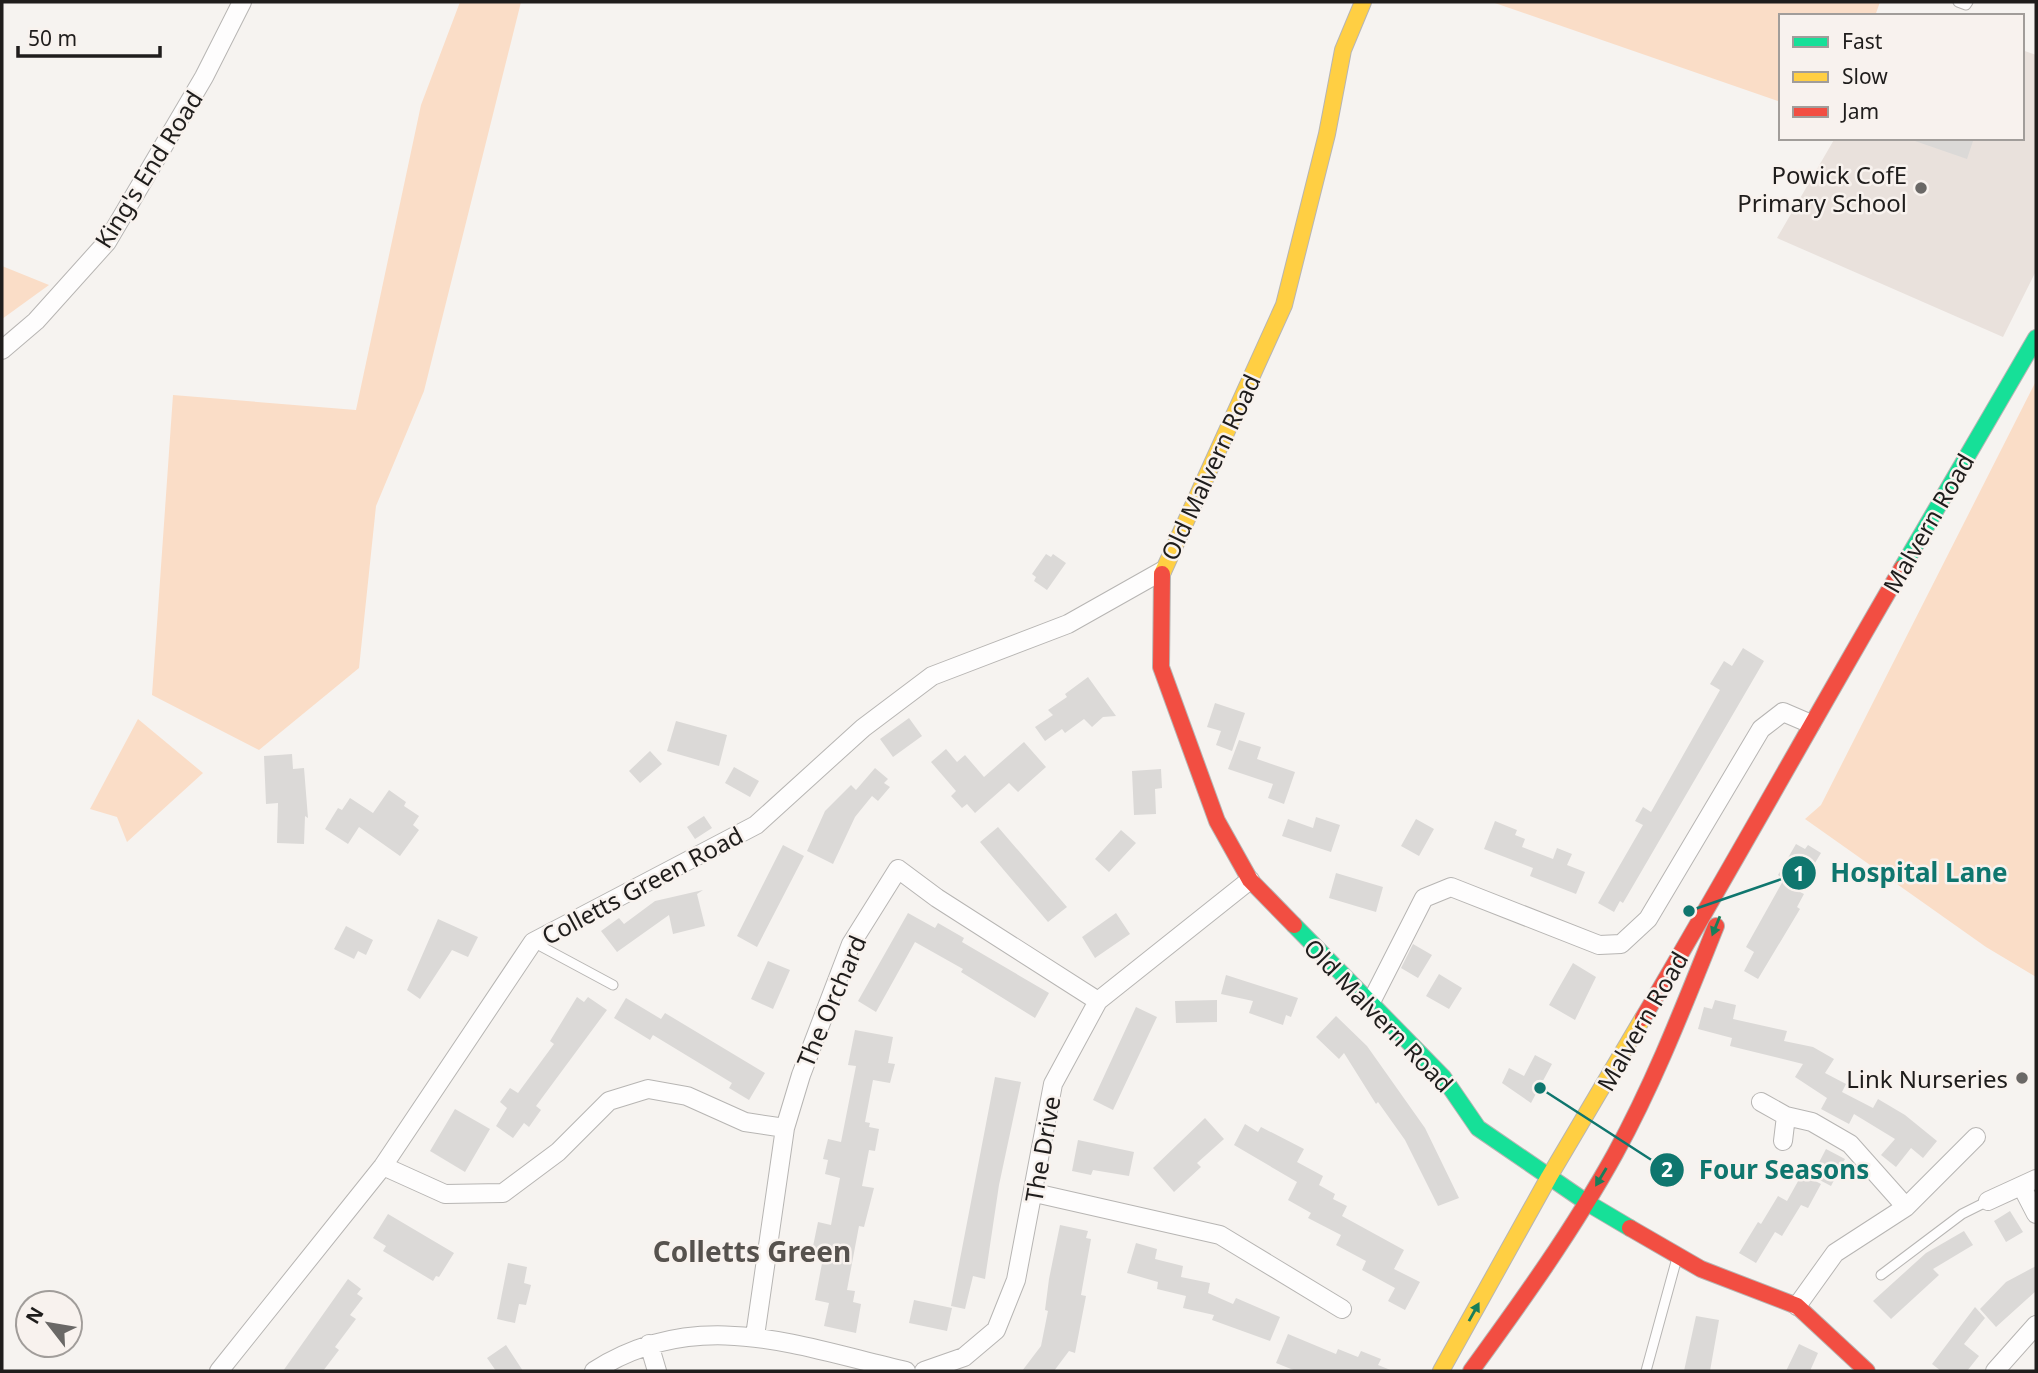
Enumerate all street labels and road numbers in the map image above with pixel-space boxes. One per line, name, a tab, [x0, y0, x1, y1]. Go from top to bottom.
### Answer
street label: King's End Road	[86, 84, 210, 254]
street label: Old Malvern Road	[1152, 369, 1268, 565]
street label: Malvern Road	[1875, 447, 1981, 599]
street label: Colletts Green Road	[536, 818, 748, 952]
street label: The Orchard	[788, 930, 874, 1072]
street label: Old Malvern Road	[1297, 931, 1461, 1099]
street label: Malvern Road	[1589, 945, 1695, 1097]
street label: The Drive	[1016, 1093, 1068, 1205]

